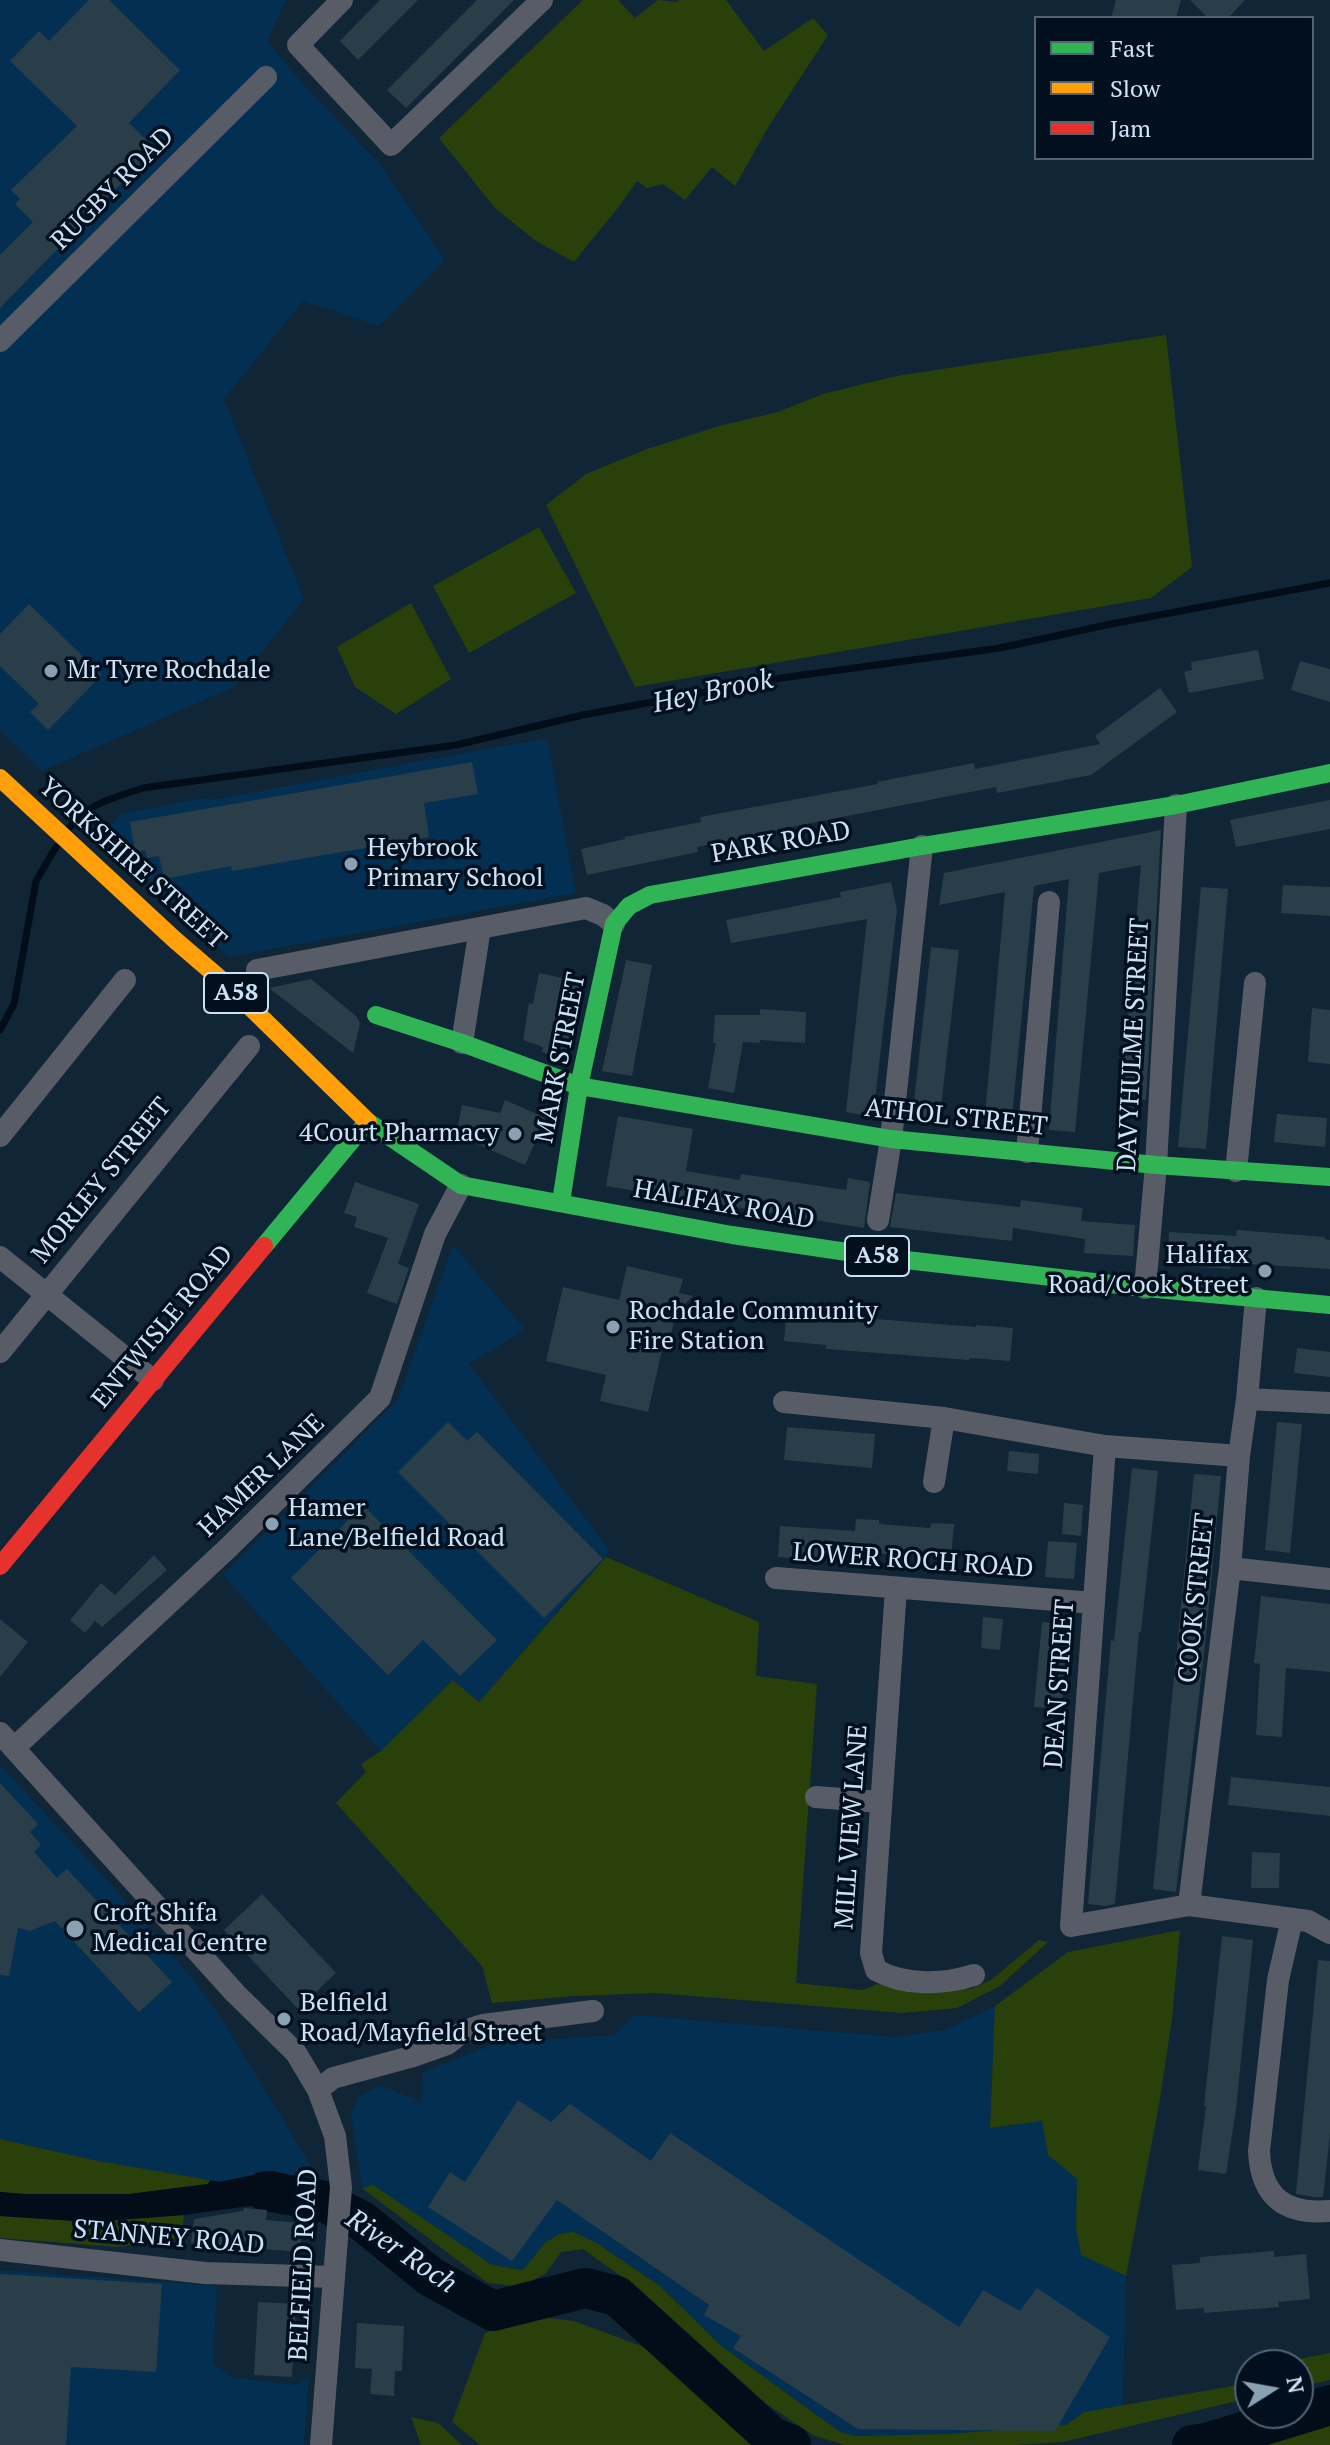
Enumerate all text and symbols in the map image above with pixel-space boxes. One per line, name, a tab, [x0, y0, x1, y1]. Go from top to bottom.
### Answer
legend	[1034, 16, 1314, 160]
text: Fast	[1110, 32, 1154, 64]
text: Slow	[1110, 72, 1161, 104]
text: Jam	[1110, 112, 1151, 144]
street label: RUGBY ROAD	[45, 121, 181, 257]
place label: Mr Tyre Rochdale	[67, 655, 271, 687]
marker: Mr Tyre Rochdale	[42, 662, 60, 680]
water label: Hey Brook	[650, 663, 776, 721]
street label: YORKSHIRE STREET	[32, 772, 232, 956]
street label: PARK ROAD	[709, 815, 853, 871]
place label: Heybrook Primary School	[367, 833, 544, 894]
marker: Heybrook Primary School	[342, 855, 360, 873]
street label: DAVYHULME STREET	[1112, 917, 1156, 1173]
street label: MARK STREET	[529, 970, 593, 1146]
road number: A58	[204, 973, 268, 1013]
street label: MORLEY STREET	[26, 1092, 178, 1270]
street label: ATHOL STREET	[863, 1093, 1049, 1143]
place label: 4Court Pharmacy	[299, 1118, 499, 1150]
marker: 4Court Pharmacy	[506, 1125, 524, 1143]
street label: HALIFAX ROAD	[631, 1174, 817, 1236]
road number: A58	[845, 1236, 909, 1276]
street label: ENTWISLE ROAD	[86, 1239, 240, 1415]
place label: Halifax Road/Cook Street	[1048, 1240, 1249, 1302]
marker: Halifax Road/Cook Street	[1256, 1262, 1274, 1280]
place label: Rochdale Community Fire Station	[629, 1296, 878, 1358]
marker: Rochdale Community Fire Station	[604, 1318, 622, 1336]
street label: HAMER LANE	[192, 1408, 332, 1544]
place label: Hamer Lane/Belfield Road	[288, 1493, 505, 1554]
street label: COOK STREET	[1173, 1512, 1221, 1684]
marker: Hamer Lane/Belfield Road	[263, 1515, 281, 1533]
street label: LOWER ROCH ROAD	[792, 1537, 1034, 1585]
street label: DEAN STREET	[1039, 1598, 1081, 1770]
street label: MILL VIEW LANE	[829, 1723, 875, 1931]
place label: Croft Shifa Medical Centre	[93, 1898, 268, 1960]
marker: Croft Shifa Medical Centre	[64, 1918, 86, 1940]
place label: Belfield Road/Mayfield Street	[300, 1988, 542, 2050]
marker: Belfield Road/Mayfield Street	[275, 2010, 293, 2028]
street label: BELFIELD ROAD	[283, 2168, 325, 2362]
water label: River Roch	[339, 2203, 463, 2301]
street label: STANNEY ROAD	[72, 2214, 266, 2262]
north arrow	[1234, 2349, 1314, 2429]
text: N	[1280, 2374, 1312, 2396]

